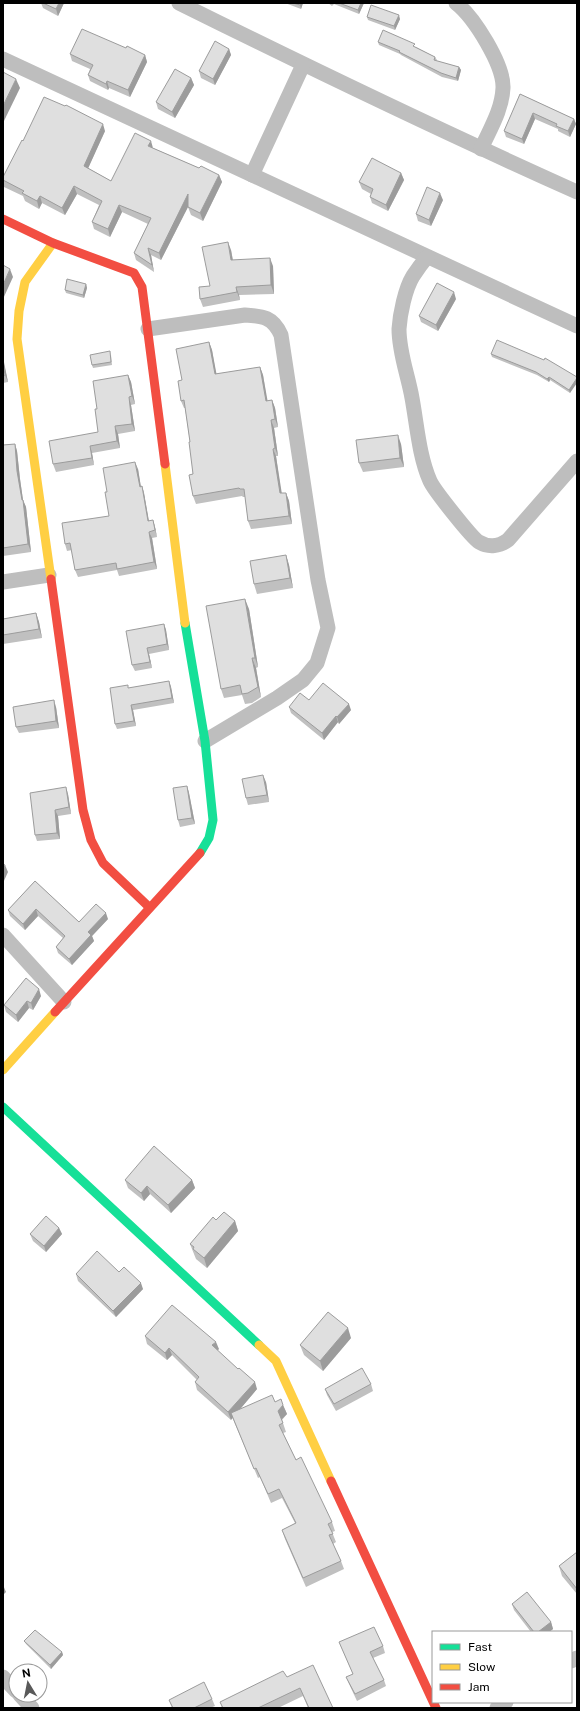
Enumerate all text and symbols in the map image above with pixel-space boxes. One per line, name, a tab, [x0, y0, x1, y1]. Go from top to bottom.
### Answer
legend	[432, 1631, 572, 1703]
text: Fast	[468, 1640, 493, 1654]
text: Slow	[468, 1660, 496, 1674]
north arrow	[8, 1663, 48, 1703]
text: N	[21, 1666, 32, 1680]
text: Jam	[468, 1680, 490, 1694]

